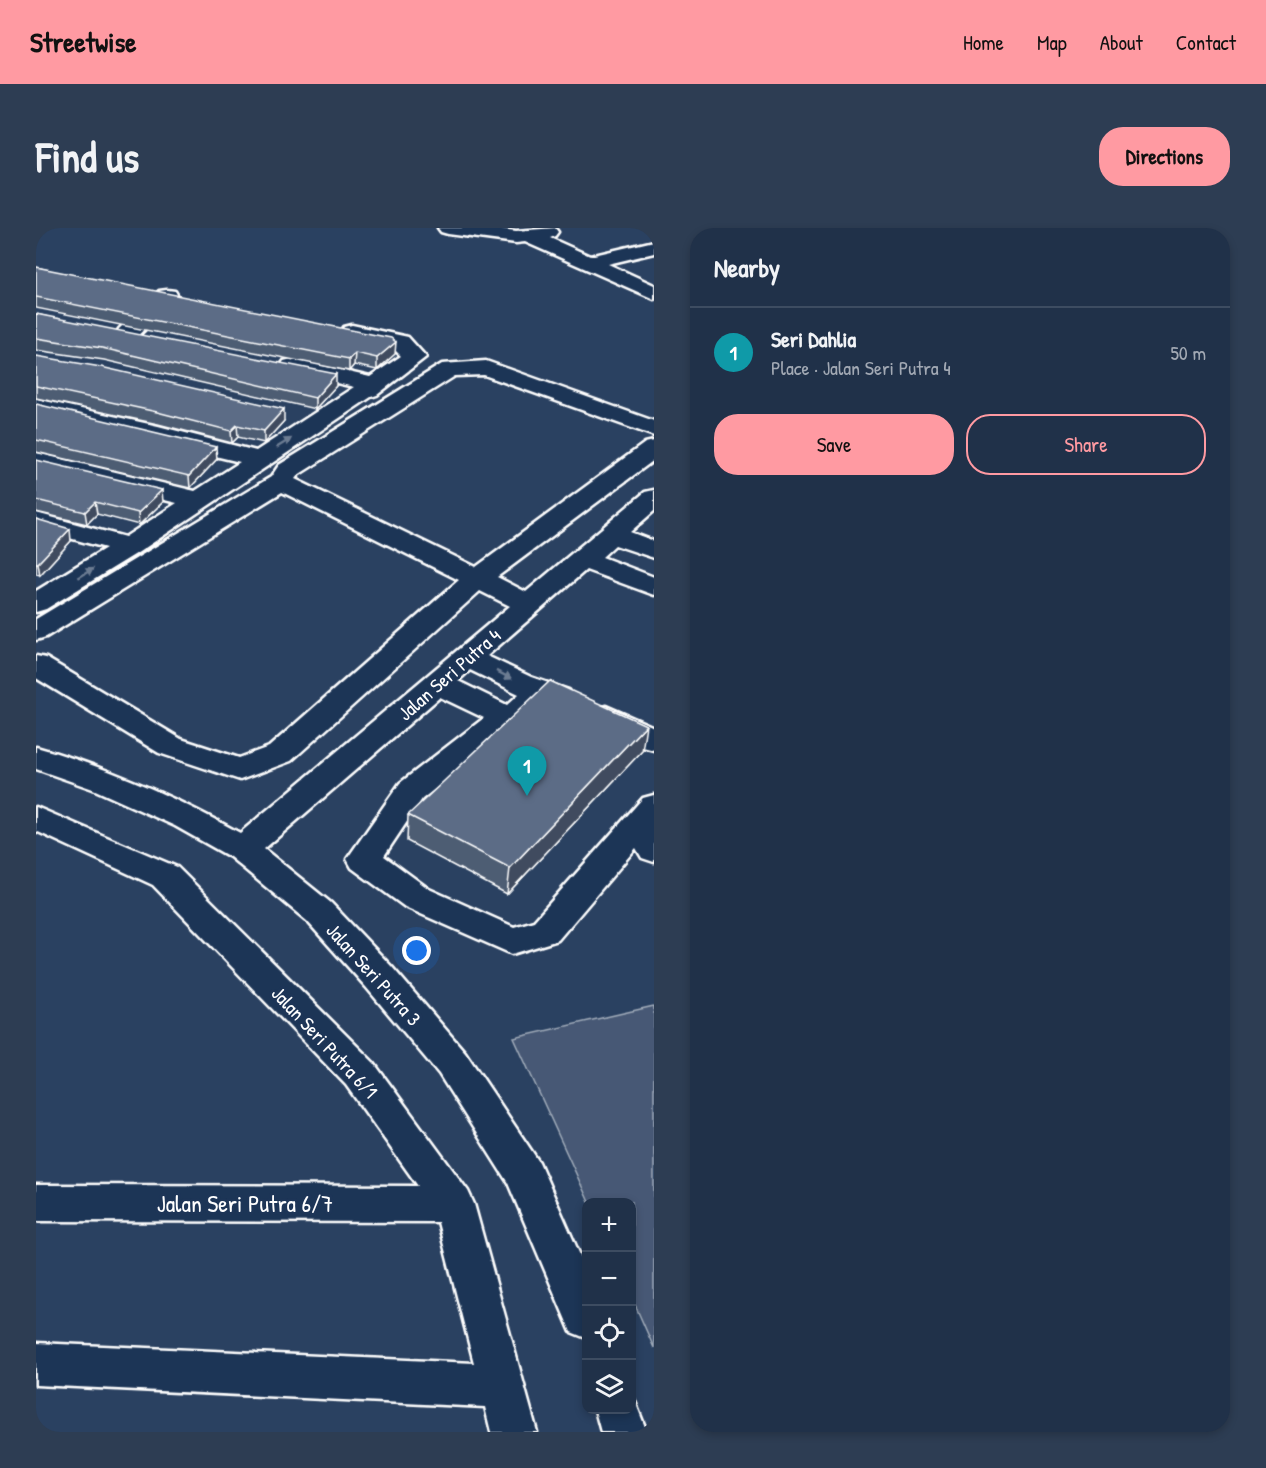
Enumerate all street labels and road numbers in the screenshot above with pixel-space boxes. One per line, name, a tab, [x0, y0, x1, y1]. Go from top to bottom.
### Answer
street label: Jalan Seri Putra 4	[392, 622, 506, 726]
street label: Jalan Seri Putra 3	[321, 917, 427, 1031]
street label: Jalan Seri Putra 6/1	[266, 980, 384, 1104]
street label: Jalan Seri Putra 6/7	[157, 1187, 333, 1219]

